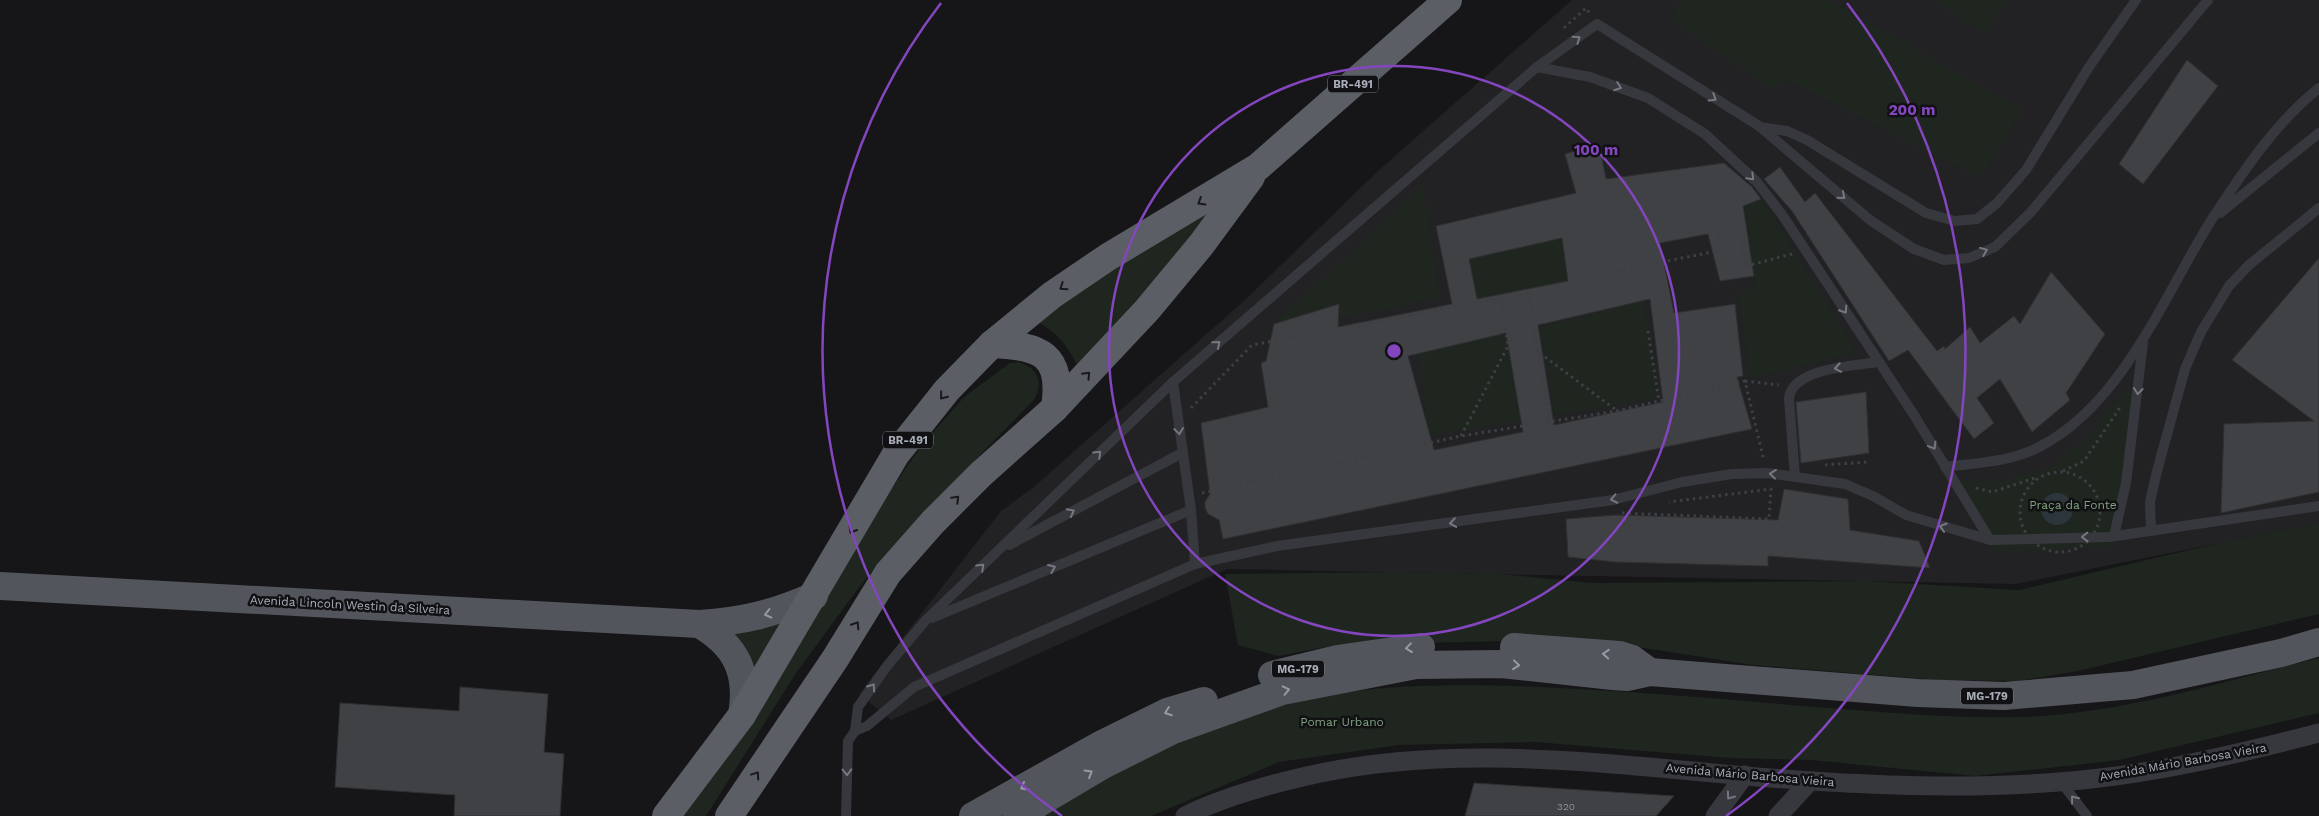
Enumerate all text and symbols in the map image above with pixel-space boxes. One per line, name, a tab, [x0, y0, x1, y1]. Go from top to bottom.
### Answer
one-way arrow	[1571, 36, 1580, 45]
road number: BR-491	[1328, 76, 1378, 92]
one-way arrow	[1613, 81, 1622, 91]
one-way arrow	[1708, 91, 1717, 101]
text: 200 m	[1889, 101, 1935, 119]
text: 100 m	[1574, 141, 1618, 159]
one-way arrow	[1746, 171, 1755, 180]
one-way arrow	[1836, 191, 1845, 199]
one-way arrow	[1198, 195, 1207, 205]
one-way arrow	[1979, 247, 1988, 258]
one-way arrow	[1060, 281, 1069, 290]
one-way arrow	[1838, 304, 1848, 313]
one-way arrow	[1212, 340, 1221, 349]
centre of rings	[1385, 342, 1403, 360]
one-way arrow	[1834, 363, 1843, 373]
one-way arrow	[1081, 371, 1090, 380]
one-way arrow	[2133, 387, 2144, 395]
one-way arrow	[939, 390, 948, 399]
one-way arrow	[1173, 427, 1184, 435]
road number: BR-491	[883, 432, 933, 448]
one-way arrow	[1926, 441, 1936, 450]
one-way arrow	[1093, 451, 1102, 460]
one-way arrow	[1769, 469, 1777, 480]
one-way arrow	[1609, 493, 1618, 504]
one-way arrow	[950, 495, 959, 504]
park label: Praça da Fonte	[2029, 498, 2117, 512]
one-way arrow	[1065, 508, 1074, 518]
one-way arrow	[1449, 517, 1457, 528]
one-way arrow	[1940, 522, 1948, 532]
one-way arrow	[849, 525, 859, 534]
one-way arrow	[2081, 532, 2088, 542]
one-way arrow	[976, 564, 985, 573]
one-way arrow	[1047, 564, 1056, 575]
street label: Avenida Lincoln Westin da Silveira	[250, 593, 451, 617]
one-way arrow	[764, 608, 773, 619]
one-way arrow	[849, 622, 859, 631]
one-way arrow	[1404, 642, 1412, 653]
one-way arrow	[1602, 648, 1610, 659]
one-way arrow	[1513, 660, 1521, 671]
road number: MG-179	[1272, 661, 1324, 678]
one-way arrow	[866, 683, 875, 693]
one-way arrow	[1282, 685, 1291, 696]
road number: MG-179	[1961, 688, 2013, 704]
one-way arrow	[1164, 706, 1173, 716]
park label: Pomar Urbano	[1300, 715, 1384, 729]
street label: Avenida Mário Barbosa Vieira	[2098, 740, 2268, 784]
street label: Avenida Mário Barbosa Vieira	[1665, 761, 1835, 789]
one-way arrow	[842, 769, 852, 777]
one-way arrow	[1083, 770, 1092, 780]
one-way arrow	[750, 772, 760, 781]
one-way arrow	[1021, 781, 1030, 791]
one-way arrow	[1727, 790, 1735, 799]
one-way arrow	[2071, 795, 2080, 805]
house number: 320	[1557, 801, 1575, 812]

